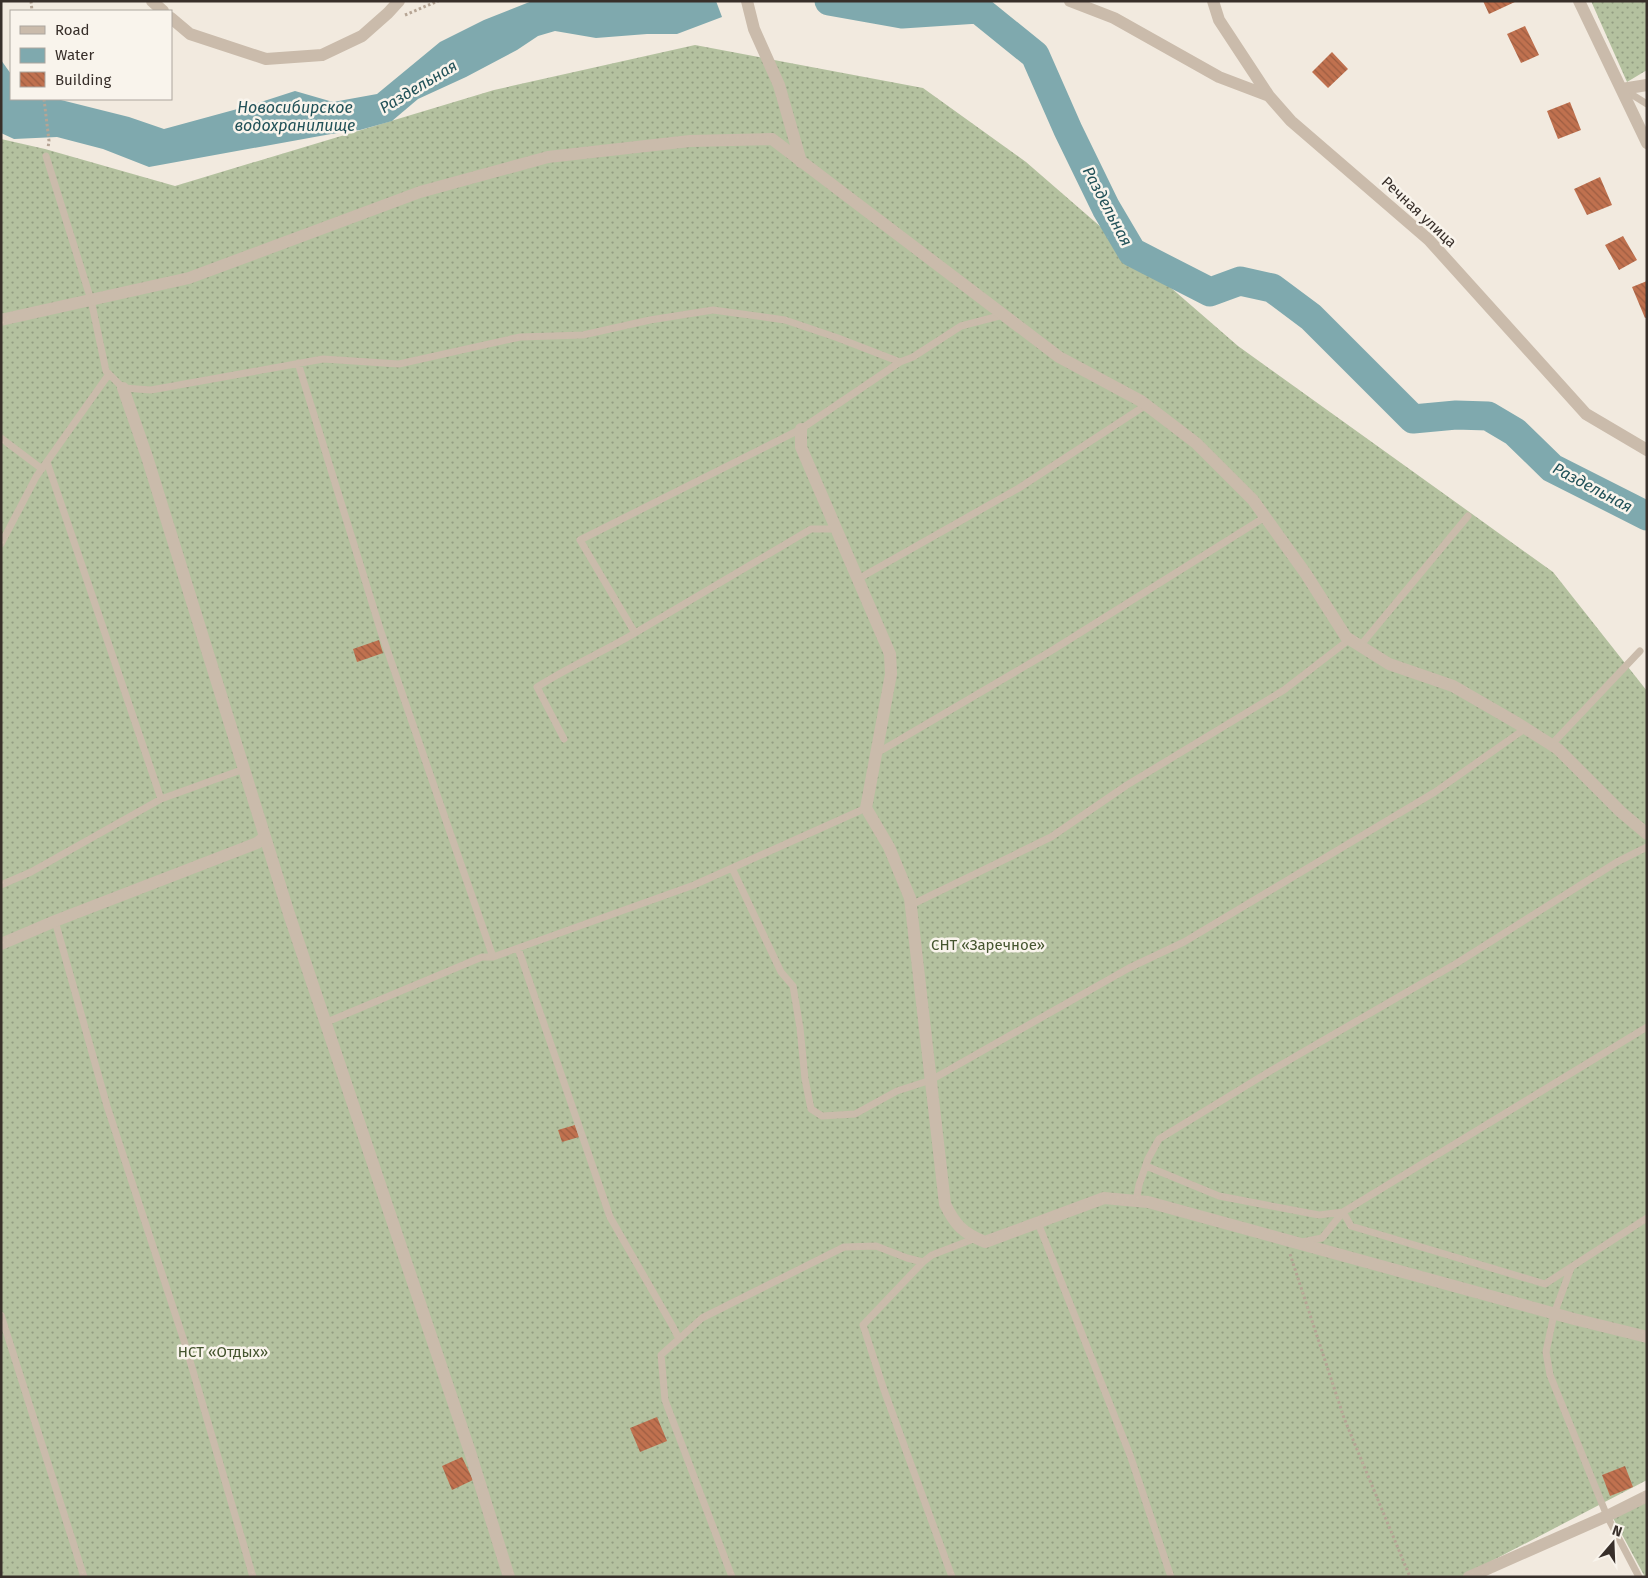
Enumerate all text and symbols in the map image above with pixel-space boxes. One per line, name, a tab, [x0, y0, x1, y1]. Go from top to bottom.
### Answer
legend	[10, 10, 172, 100]
text: Road	[55, 21, 90, 39]
text: Water	[55, 46, 94, 64]
water label: Раздельная	[376, 56, 461, 117]
text: Building	[55, 71, 111, 89]
water label: Новосибирское водохранилище	[235, 98, 355, 135]
water label: Раздельная	[1079, 163, 1136, 249]
street label: Речная улица	[1378, 173, 1460, 251]
water label: Раздельная	[1550, 459, 1636, 516]
park label: СНТ «Заречное»	[931, 936, 1045, 954]
park label: НСТ «Отдых»	[178, 1343, 268, 1361]
north arrow	[1588, 1518, 1638, 1568]
text: N	[1610, 1522, 1624, 1541]

